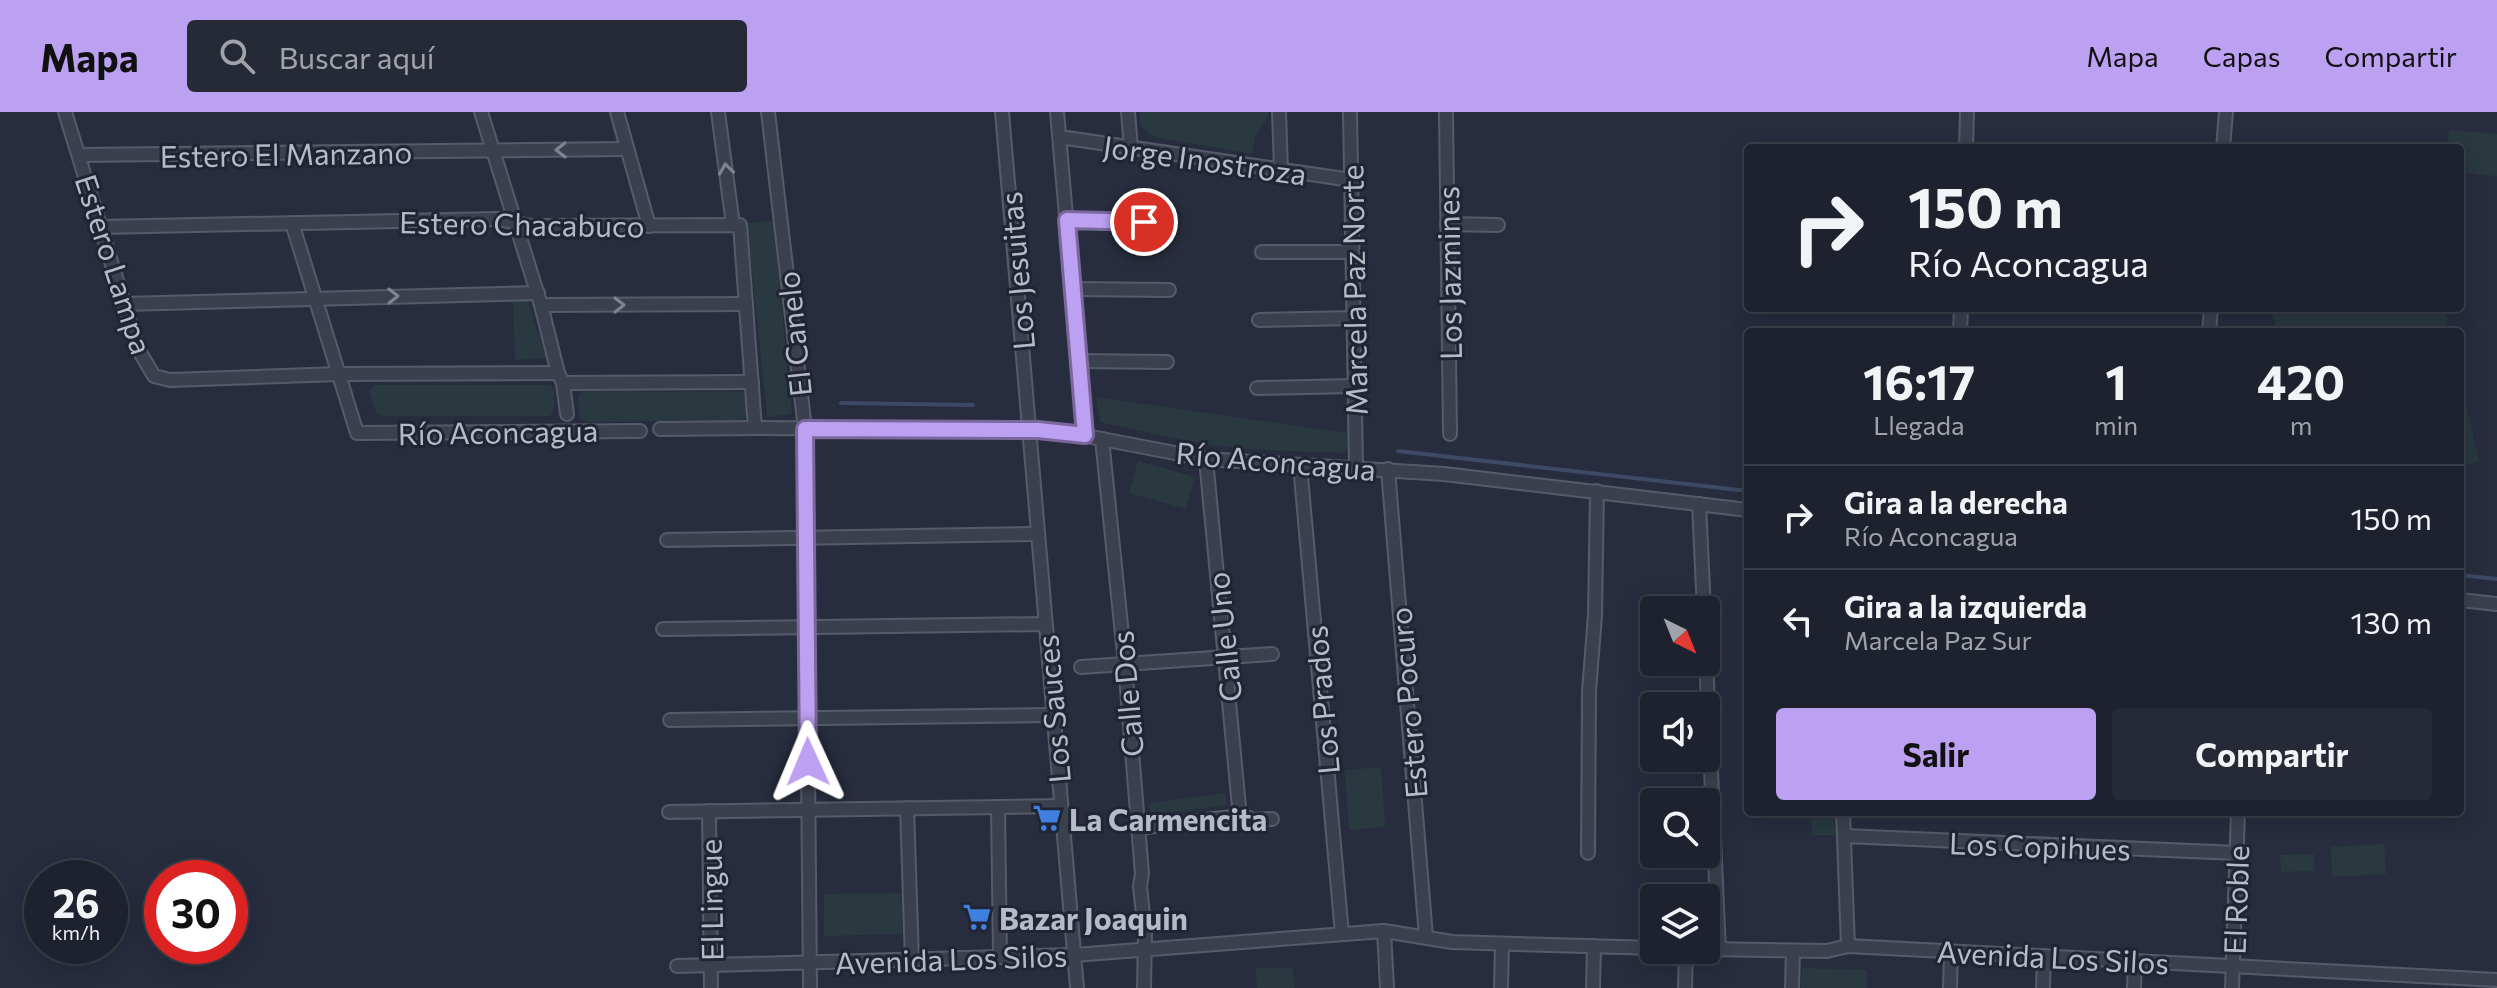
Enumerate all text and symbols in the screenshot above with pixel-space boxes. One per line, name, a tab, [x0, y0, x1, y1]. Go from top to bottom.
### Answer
search box	[187, 20, 747, 92]
text: Mapa	[40, 33, 139, 80]
icon: search	[215, 34, 259, 78]
text: Buscar aquí	[279, 38, 435, 75]
text: Mapa	[2086, 39, 2159, 73]
text: Capas	[2203, 39, 2280, 73]
text: Compartir	[2324, 39, 2457, 73]
street label: Jorge Inostroza	[1101, 126, 1309, 192]
street label: Estero El Manzano	[159, 132, 413, 174]
one-way arrow	[554, 141, 567, 159]
one-way arrow	[718, 162, 735, 176]
street label: Marcela Paz Norte	[1332, 164, 1374, 416]
street label: Estero Lampa	[69, 169, 161, 359]
text: 150 m	[1908, 171, 2063, 240]
icon: right	[1776, 176, 1880, 280]
street label: Los Jazmines	[1428, 186, 1468, 360]
pin	[1110, 188, 1178, 256]
street label: Los Jesuitas	[991, 190, 1041, 352]
icon: arrive	[1122, 200, 1166, 244]
street label: Estero Chacabuco	[399, 202, 645, 244]
text: Río Aconcagua	[1908, 240, 2149, 284]
street label: El Canelo	[768, 269, 818, 399]
one-way arrow	[387, 288, 400, 305]
one-way arrow	[613, 296, 626, 313]
text: 16:17	[1863, 351, 1975, 410]
text: 1	[2105, 351, 2127, 410]
text: 420	[2257, 351, 2345, 410]
text: Llegada	[1873, 409, 1965, 440]
text: min	[2094, 409, 2138, 440]
text: m	[2290, 409, 2312, 440]
street label: Río Aconcagua	[397, 411, 599, 451]
street label: Río Aconcagua	[1174, 433, 1378, 487]
text: Gira a la derecha	[1844, 483, 2068, 520]
icon: right	[1776, 495, 1820, 539]
text: 150 m	[2350, 499, 2432, 536]
text: Río Aconcagua	[1844, 520, 2018, 551]
street label: Calle Uno	[1198, 570, 1248, 704]
text: Gira a la izquierda	[1844, 587, 2087, 624]
north arrow	[1640, 596, 1720, 676]
map controls	[1640, 596, 1720, 964]
icon: left	[1776, 599, 1820, 643]
text: 130 m	[2351, 603, 2432, 640]
street label: Estero Pocuro	[1380, 606, 1434, 800]
street label: Los Prados	[1296, 624, 1346, 776]
text: Marcela Paz Sur	[1844, 624, 2032, 655]
street label: Calle Dos	[1102, 629, 1150, 759]
street label: Los Sauces	[1027, 633, 1077, 785]
button: sound	[1640, 692, 1720, 772]
button: Salir	[1776, 708, 2096, 800]
button: Compartir	[2112, 708, 2432, 800]
position arrow	[766, 720, 850, 804]
button: search	[1640, 788, 1720, 868]
place label: La Carmencita	[1069, 800, 1267, 837]
supermarket icon: La Carmencita	[1032, 803, 1062, 833]
street label: Los Copihues	[1949, 823, 2131, 867]
street label: El Lingue	[690, 839, 730, 961]
street label: El Roble	[2215, 845, 2255, 955]
speed limit sign: 30	[144, 860, 248, 964]
text: 26	[52, 877, 100, 926]
button: layers	[1640, 884, 1720, 964]
place label: Bazar Joaquin	[999, 899, 1188, 936]
supermarket icon: Bazar Joaquin	[962, 902, 992, 932]
text: km/h	[52, 920, 100, 944]
street label: Avenida Los Silos	[1936, 931, 2170, 981]
street label: Avenida Los Silos	[834, 935, 1068, 981]

